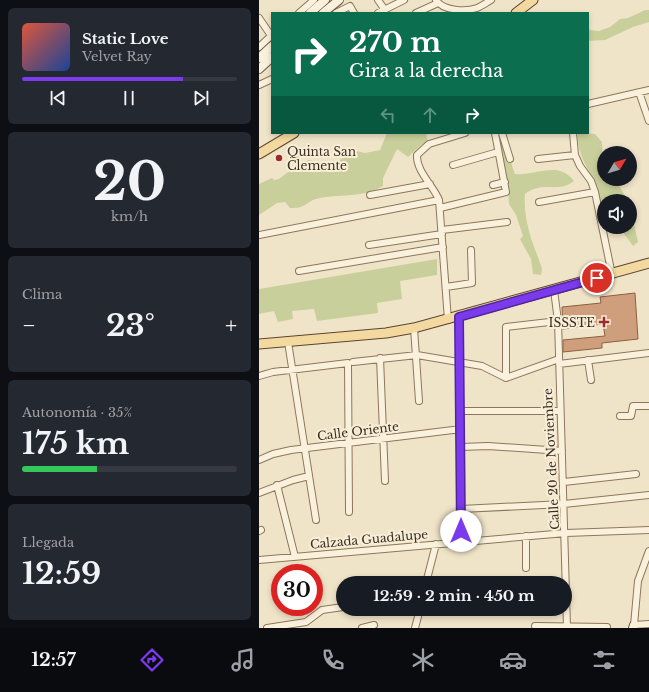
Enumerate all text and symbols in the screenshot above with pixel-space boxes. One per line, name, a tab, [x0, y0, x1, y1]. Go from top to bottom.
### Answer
text: 270 m	[349, 25, 441, 60]
icon: right	[283, 28, 335, 80]
text: Static Love	[82, 29, 168, 48]
text: Velvet Ray	[82, 48, 152, 65]
text: Gira a la derecha	[349, 60, 503, 82]
icon: previous	[47, 87, 69, 109]
icon: pause	[118, 87, 140, 109]
icon: next	[190, 87, 212, 109]
icon: left	[377, 104, 399, 126]
icon: ahead	[419, 104, 441, 126]
icon: right	[461, 104, 483, 126]
place label: Quinta San Clemente	[287, 144, 356, 173]
north arrow	[597, 146, 637, 186]
map controls	[597, 146, 637, 234]
text: 20	[93, 150, 166, 214]
marker: Quinta San Clemente	[274, 153, 284, 163]
button: sound	[597, 194, 637, 234]
text: km/h	[111, 208, 148, 225]
pin	[580, 261, 614, 295]
icon: arrive	[586, 267, 608, 289]
text: Clima	[22, 286, 62, 303]
text: 23°	[106, 307, 155, 344]
text: −	[22, 312, 36, 339]
text: +	[225, 312, 237, 339]
place label: ISSSTE	[549, 315, 595, 330]
marker: ISSSTE	[598, 316, 610, 328]
street label: Calle 20 de Noviembre	[540, 388, 562, 530]
text: Autonomía · 35%	[22, 404, 132, 421]
street label: Calle Oriente	[316, 419, 400, 443]
text: 175 km	[22, 425, 129, 462]
position arrow	[440, 510, 482, 552]
street label: Calzada Guadalupe	[309, 526, 429, 552]
text: Llegada	[22, 534, 74, 551]
text: 12:59	[22, 555, 101, 592]
speed limit sign: 30	[271, 564, 323, 616]
text: 12:59 · 2 min · 450 m	[373, 586, 535, 605]
icon: directions	[138, 646, 166, 674]
icon: music	[229, 646, 257, 674]
icon: phone	[319, 646, 347, 674]
icon: climate	[409, 646, 437, 674]
icon: car	[499, 646, 527, 674]
icon: filters	[590, 646, 618, 674]
text: 12:57	[31, 649, 76, 671]

